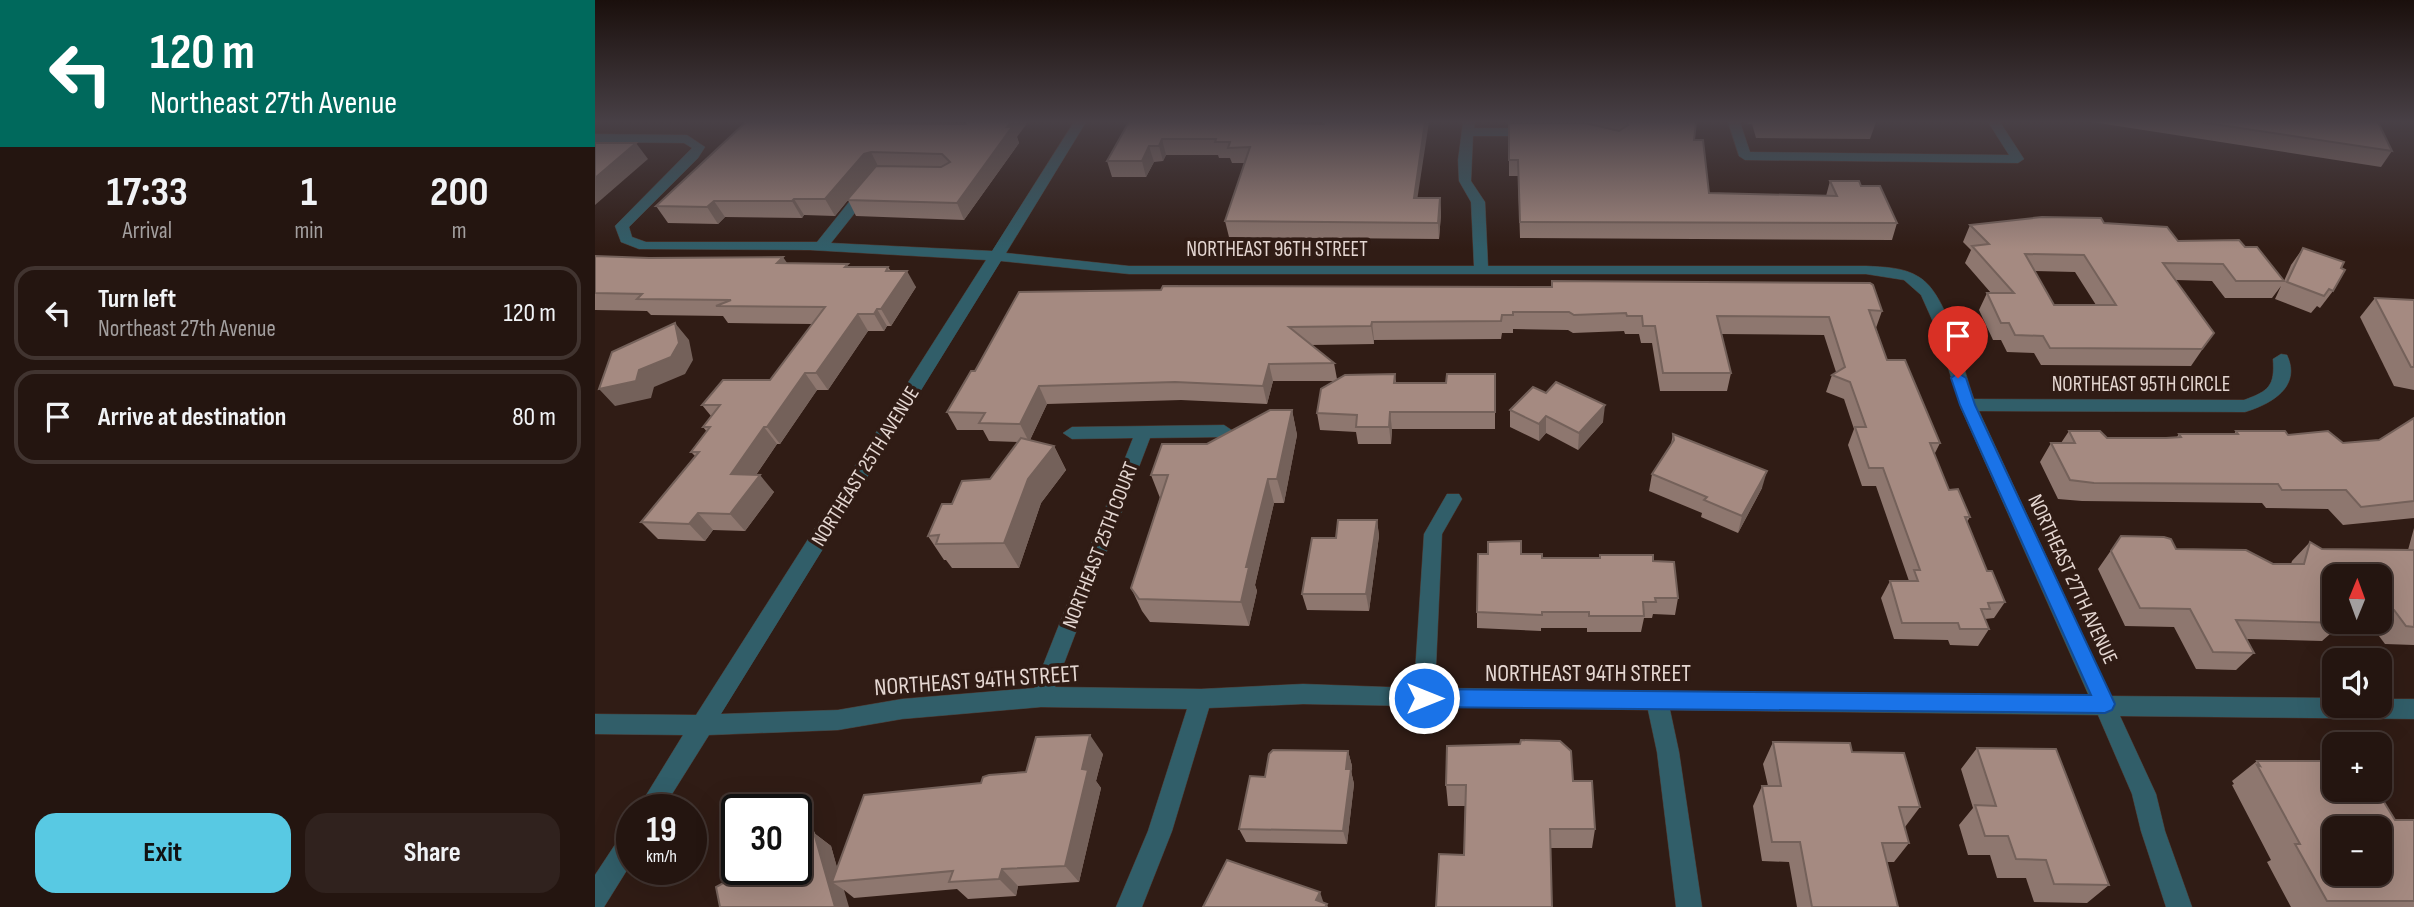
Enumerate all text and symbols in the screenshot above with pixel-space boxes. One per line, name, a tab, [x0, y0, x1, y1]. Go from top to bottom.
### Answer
text: 120 m	[150, 24, 255, 83]
icon: left	[35, 28, 126, 119]
text: Northeast 27th Avenue	[150, 84, 397, 123]
text: 17:33	[107, 167, 188, 218]
text: 1	[301, 167, 317, 218]
text: 200	[430, 167, 488, 218]
text: Arrival	[123, 217, 172, 245]
text: min	[295, 217, 323, 245]
text: m	[452, 217, 467, 245]
street label: NORTHEAST 96TH STREET	[1186, 237, 1368, 262]
text: Turn left	[98, 284, 176, 315]
icon: left	[39, 294, 77, 332]
text: 120 m	[503, 298, 556, 329]
pin	[1928, 306, 1988, 378]
text: Northeast 27th Avenue	[98, 315, 276, 343]
icon: arrive	[1939, 317, 1977, 355]
street label: NORTHEAST 95TH CIRCLE	[2052, 372, 2230, 397]
street label: NORTHEAST 25TH AVENUE	[806, 382, 925, 551]
icon: arrive	[39, 398, 77, 436]
text: Arrive at destination	[98, 402, 286, 433]
text: 80 m	[512, 402, 556, 433]
street label: NORTHEAST 25TH COURT	[1057, 458, 1144, 632]
street label: NORTHEAST 27TH AVENUE	[2022, 490, 2123, 668]
north arrow	[2322, 564, 2392, 634]
map controls	[2322, 564, 2392, 886]
button: sound	[2322, 648, 2392, 718]
street label: NORTHEAST 94TH STREET	[873, 659, 1081, 702]
street label: NORTHEAST 94TH STREET	[1485, 659, 1691, 688]
position arrow	[1387, 661, 1461, 735]
button: +	[2322, 732, 2392, 802]
speed limit sign: 30	[721, 794, 812, 885]
text: 19	[646, 809, 677, 852]
button: Exit	[35, 813, 291, 893]
button: Share	[305, 813, 560, 893]
button: −	[2322, 816, 2392, 886]
text: km/h	[646, 846, 677, 867]

